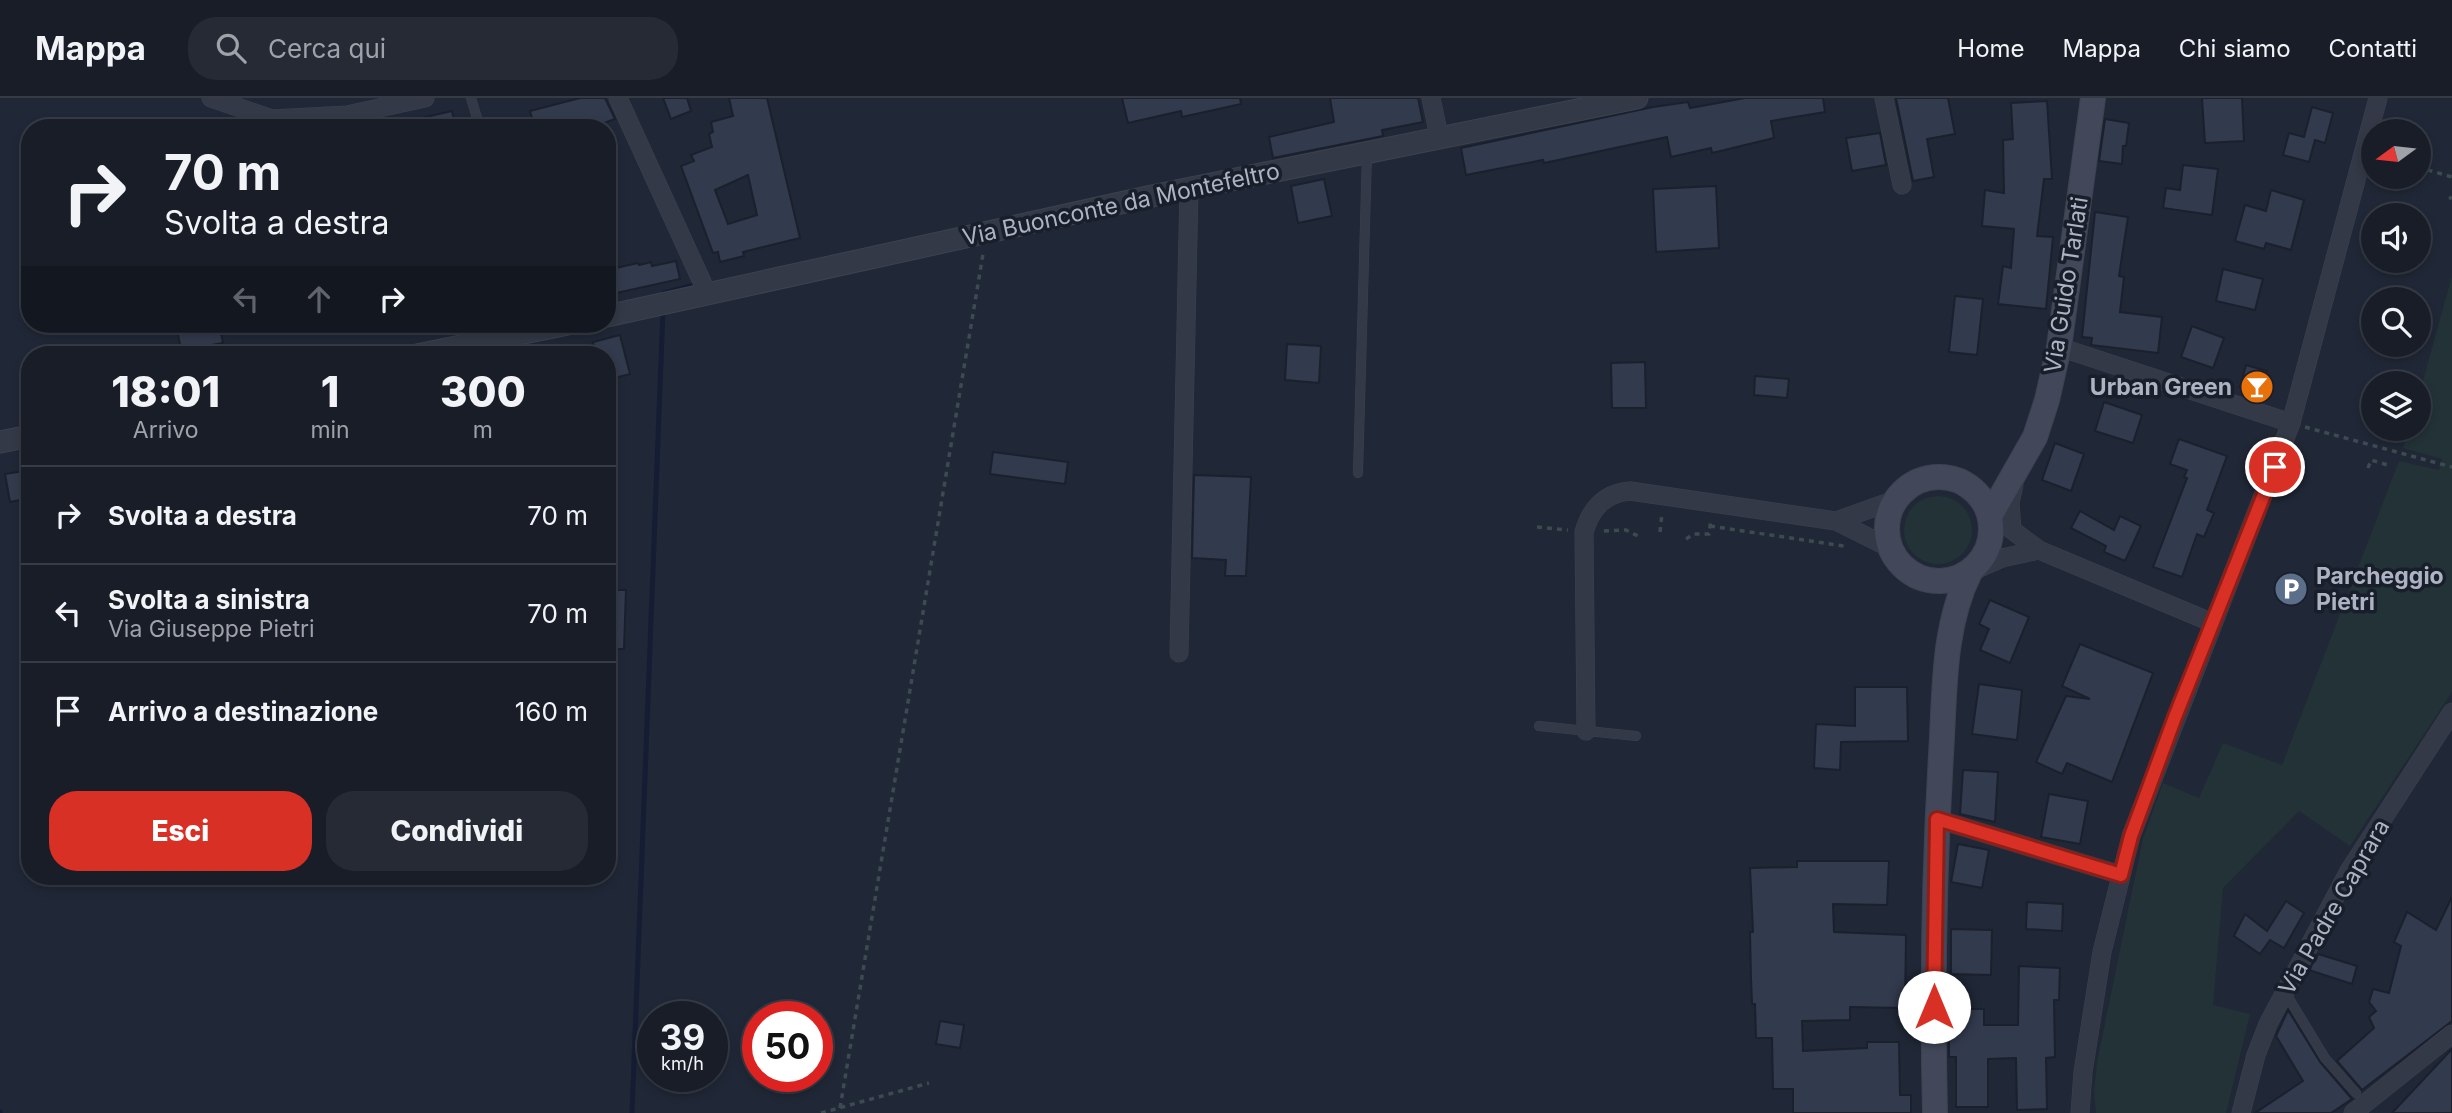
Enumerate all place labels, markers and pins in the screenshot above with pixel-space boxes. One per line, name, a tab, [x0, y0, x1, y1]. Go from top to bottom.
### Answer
bar icon: Urban Green	[2238, 368, 2276, 406]
place label: Urban Green	[2090, 373, 2232, 401]
pin	[2245, 437, 2305, 497]
place label: Parcheggio Pietri	[2316, 562, 2444, 616]
parking icon: Parcheggio Pietri	[2272, 570, 2310, 608]

